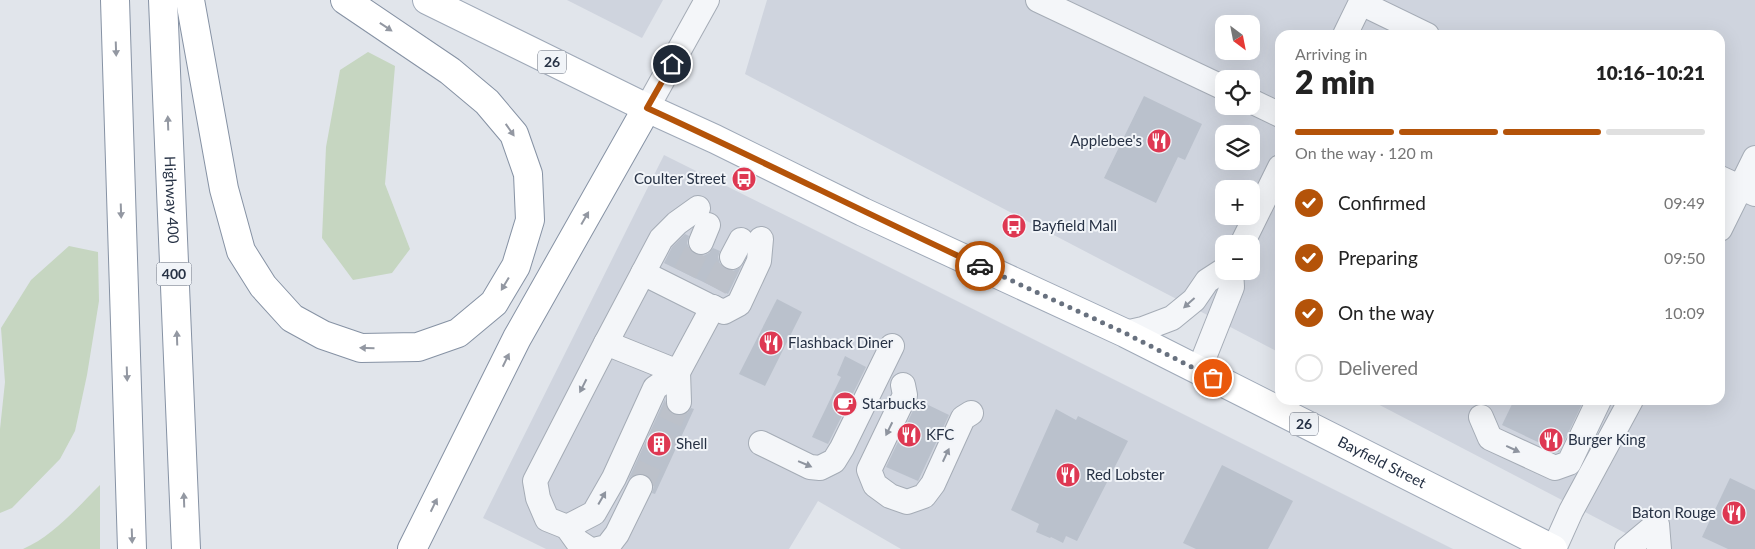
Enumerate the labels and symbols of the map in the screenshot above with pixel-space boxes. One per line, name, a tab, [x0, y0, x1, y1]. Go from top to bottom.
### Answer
north arrow	[1215, 15, 1260, 60]
one-way arrow	[379, 23, 393, 32]
one-way arrow	[113, 41, 121, 57]
pin	[651, 43, 693, 85]
road number: 26	[538, 51, 566, 74]
one-way arrow	[164, 115, 172, 131]
one-way arrow	[505, 123, 515, 137]
restaurant icon: Applebee's	[1146, 128, 1172, 154]
place label: Applebee's	[1070, 131, 1142, 149]
street label: Highway 400	[162, 156, 183, 244]
bus stop icon: Coulter Street	[731, 166, 757, 192]
place label: Coulter Street	[634, 169, 727, 187]
one-way arrow	[118, 203, 126, 219]
one-way arrow	[581, 210, 589, 225]
bus stop icon: Bayfield Mall	[1001, 213, 1027, 239]
place label: Bayfield Mall	[1032, 216, 1117, 234]
courier	[955, 241, 1005, 291]
road number: 400	[156, 262, 192, 286]
one-way arrow	[501, 277, 510, 290]
one-way arrow	[1184, 297, 1196, 309]
one-way arrow	[173, 330, 181, 346]
restaurant icon: Flashback Diner	[758, 330, 784, 356]
place label: Flashback Diner	[788, 333, 894, 351]
one-way arrow	[359, 343, 375, 351]
one-way arrow	[502, 353, 510, 367]
pin	[1192, 357, 1234, 399]
one-way arrow	[123, 366, 131, 382]
one-way arrow	[579, 379, 587, 393]
cafe icon: Starbucks	[832, 391, 858, 417]
place label: Starbucks	[862, 394, 926, 412]
road number: 26	[1290, 412, 1318, 436]
one-way arrow	[885, 422, 893, 436]
restaurant icon: KFC	[896, 422, 922, 448]
place label: KFC	[926, 425, 954, 443]
restaurant icon: Burger King	[1538, 427, 1564, 453]
place label: Burger King	[1568, 430, 1646, 448]
building icon: Shell	[646, 431, 672, 457]
street label: Bayfield Street	[1335, 432, 1430, 492]
place label: Shell	[676, 434, 707, 452]
one-way arrow	[1506, 445, 1521, 453]
one-way arrow	[942, 448, 950, 462]
one-way arrow	[798, 460, 812, 468]
restaurant icon: Red Lobster	[1055, 462, 1081, 488]
place label: Red Lobster	[1086, 465, 1165, 483]
one-way arrow	[598, 491, 607, 505]
one-way arrow	[179, 492, 187, 508]
one-way arrow	[429, 498, 438, 513]
restaurant icon: Baton Rouge	[1721, 500, 1747, 526]
place label: Baton Rouge	[1632, 503, 1716, 521]
one-way arrow	[128, 528, 136, 544]

